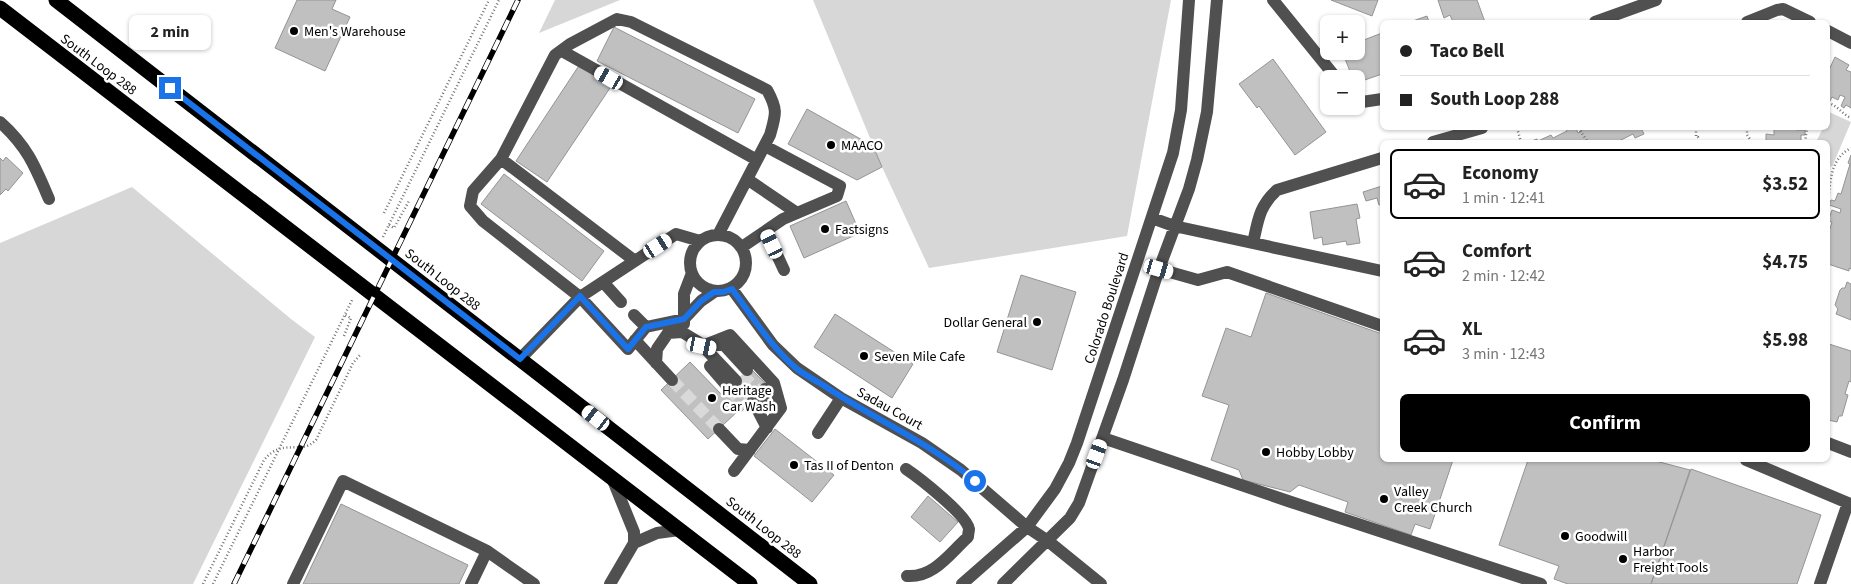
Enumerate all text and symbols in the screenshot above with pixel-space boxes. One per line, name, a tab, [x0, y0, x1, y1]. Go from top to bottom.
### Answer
map controls	[1320, 15, 1365, 115]
button: +	[1320, 15, 1365, 60]
callout: 2 min	[129, 16, 211, 51]
text: 2 min	[151, 21, 189, 43]
place label: Men's Warehouse	[304, 22, 406, 42]
marker: Men's Warehouse	[288, 25, 300, 37]
street label: South Loop 288	[56, 29, 141, 100]
text: Taco Bell	[1430, 38, 1504, 65]
car	[592, 64, 625, 92]
button: −	[1320, 70, 1365, 115]
route end	[159, 77, 181, 99]
text: South Loop 288	[1430, 86, 1559, 113]
place label: MAACO	[841, 136, 883, 156]
marker: MAACO	[825, 139, 837, 151]
text: Economy	[1462, 160, 1539, 187]
icon: car	[1402, 162, 1447, 207]
text: $3.52	[1762, 171, 1808, 198]
text: 1 min · 12:41	[1462, 187, 1545, 209]
place label: Fastsigns	[835, 220, 889, 240]
marker: Fastsigns	[819, 223, 831, 235]
car	[758, 227, 785, 261]
car	[641, 232, 674, 260]
text: Comfort	[1462, 238, 1532, 265]
icon: car	[1402, 240, 1447, 285]
street label: South Loop 288	[400, 244, 484, 316]
text: $4.75	[1762, 249, 1808, 276]
street label: Colorado Boulevard	[1079, 250, 1134, 367]
car	[1142, 258, 1175, 280]
text: 2 min · 12:42	[1462, 265, 1545, 287]
place label: Dollar General	[944, 313, 1027, 333]
marker: Dollar General	[1031, 316, 1043, 328]
text: XL	[1462, 316, 1483, 343]
icon: car	[1402, 318, 1447, 363]
text: $5.98	[1762, 327, 1808, 354]
car	[685, 336, 718, 356]
text: 3 min · 12:43	[1462, 343, 1545, 365]
place label: Seven Mile Cafe	[874, 347, 965, 367]
marker: Seven Mile Cafe	[858, 350, 870, 362]
place label: Heritage Car Wash	[722, 381, 776, 417]
street label: Sadau Court	[853, 383, 926, 435]
marker: Heritage Car Wash	[706, 392, 718, 404]
button: Confirm	[1400, 394, 1810, 452]
car	[579, 403, 612, 433]
car	[1084, 437, 1109, 471]
place label: Hobby Lobby	[1276, 443, 1354, 463]
marker: Hobby Lobby	[1260, 446, 1272, 458]
place label: Tas II of Denton	[804, 456, 894, 476]
marker: Tas II of Denton	[788, 459, 800, 471]
route start	[964, 470, 986, 492]
place label: Valley Creek Church	[1394, 482, 1472, 518]
street label: South Loop 288	[721, 492, 805, 564]
marker: Valley Creek Church	[1378, 493, 1390, 505]
place label: Goodwill	[1575, 527, 1628, 547]
marker: Goodwill	[1559, 530, 1571, 542]
place label: Harbor Freight Tools	[1633, 542, 1708, 578]
marker: Harbor Freight Tools	[1617, 553, 1629, 565]

